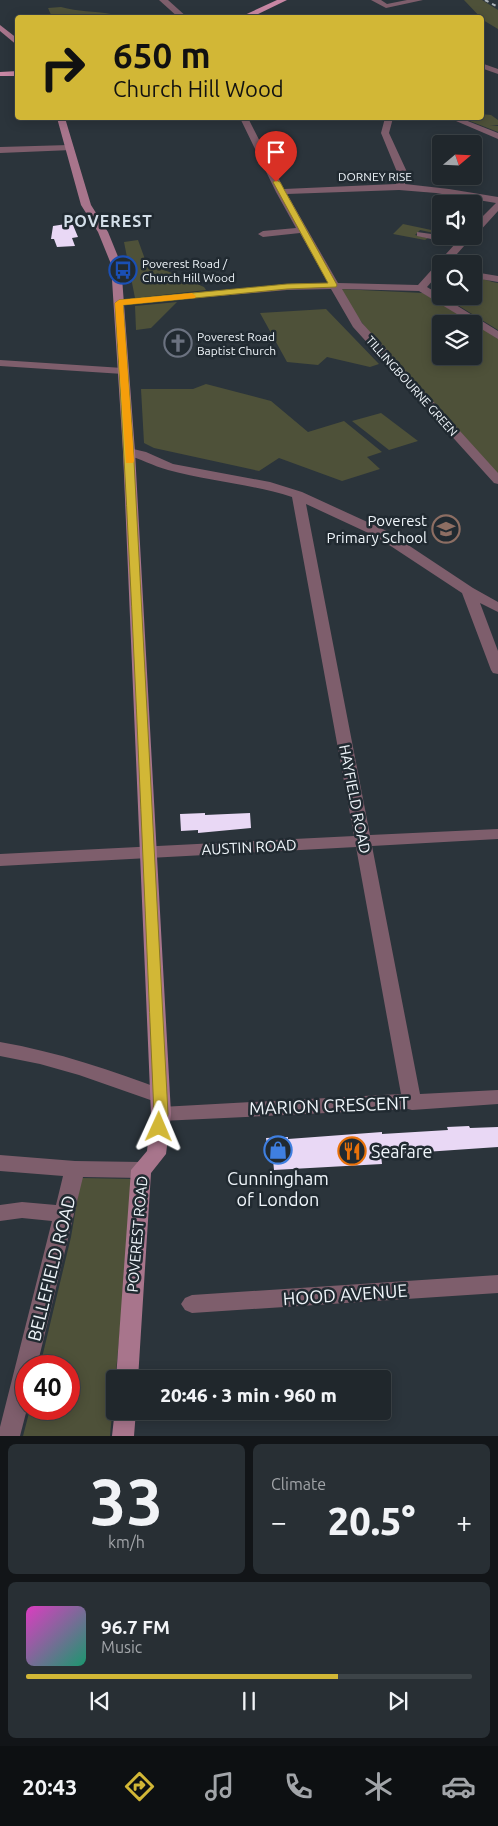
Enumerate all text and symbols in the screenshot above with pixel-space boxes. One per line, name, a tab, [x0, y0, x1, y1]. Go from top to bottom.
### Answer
icon: right	[30, 35, 95, 100]
text: 650 m	[113, 35, 211, 75]
text: Church Hill Wood	[113, 76, 284, 101]
pin	[255, 131, 297, 182]
north arrow	[432, 135, 482, 185]
map controls	[432, 135, 482, 365]
icon: arrive	[262, 138, 290, 166]
street label: DORNEY RISE	[338, 170, 412, 183]
button: sound	[432, 195, 482, 245]
district label: POVEREST	[63, 212, 153, 230]
bus stop icon: Poverest Road / Church Hill Wood	[108, 255, 138, 285]
button: search	[432, 255, 482, 305]
place label: Poverest Road / Church Hill Wood	[142, 257, 235, 284]
button: layers	[432, 315, 482, 365]
church icon: Poverest Road Baptist Church	[163, 328, 193, 358]
place label: Poverest Road Baptist Church	[197, 330, 276, 357]
street label: TILLINGBOURNE GREEN	[364, 333, 460, 439]
place label: Poverest Primary School	[326, 512, 427, 546]
school or university icon: Poverest Primary School	[431, 514, 461, 544]
street label: HAYFIELD ROAD	[336, 743, 374, 855]
street label: AUSTIN ROAD	[201, 836, 297, 858]
street label: MARION CRESCENT	[249, 1092, 409, 1118]
position arrow	[132, 1100, 184, 1152]
shop icon: Cunningham of London	[263, 1135, 293, 1165]
restaurant icon: Seafare	[337, 1136, 367, 1166]
place label: Seafare	[371, 1141, 432, 1161]
place label: Cunningham of London	[227, 1168, 329, 1209]
street label: POVEREST ROAD	[123, 1175, 151, 1293]
street label: BELLEFIELD ROAD	[23, 1193, 79, 1343]
street label: HOOD AVENUE	[282, 1280, 408, 1308]
speed limit sign: 40	[15, 1355, 80, 1420]
text: 20:46 · 3 min · 960 m	[160, 1384, 337, 1406]
text: 33	[90, 1464, 163, 1537]
text: Climate	[271, 1475, 326, 1493]
text: 20.5°	[328, 1500, 415, 1542]
text: −	[271, 1506, 287, 1537]
text: +	[456, 1506, 472, 1537]
text: km/h	[108, 1533, 145, 1551]
text: 96.7 FM	[101, 1616, 170, 1638]
text: Music	[101, 1638, 142, 1656]
icon: previous	[86, 1687, 114, 1715]
icon: pause	[235, 1687, 263, 1715]
icon: next	[384, 1687, 412, 1715]
icon: directions	[122, 1769, 157, 1804]
icon: music	[202, 1769, 237, 1804]
icon: phone	[281, 1769, 316, 1804]
icon: climate	[361, 1769, 396, 1804]
icon: car	[441, 1769, 476, 1804]
text: 20:43	[22, 1774, 77, 1799]

